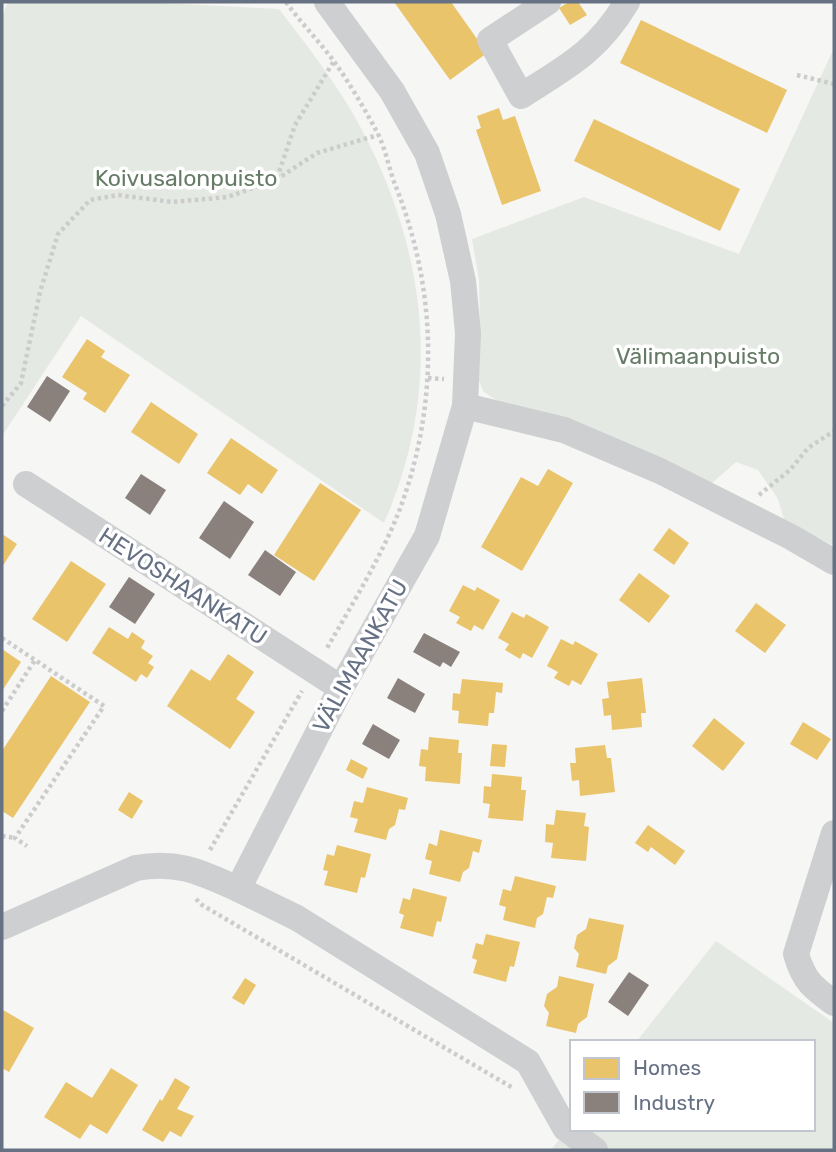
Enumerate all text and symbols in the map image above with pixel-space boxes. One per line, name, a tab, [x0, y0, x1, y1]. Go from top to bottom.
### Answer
park label: Koivusalonpuisto	[95, 164, 277, 192]
park label: Välimaanpuisto	[616, 342, 780, 370]
street label: HEVOSHAANKATU	[94, 521, 272, 651]
street label: VÄLIMAANKATU	[306, 575, 414, 737]
legend	[570, 1040, 815, 1131]
text: Homes	[633, 1055, 701, 1080]
text: Industry	[633, 1090, 715, 1115]

